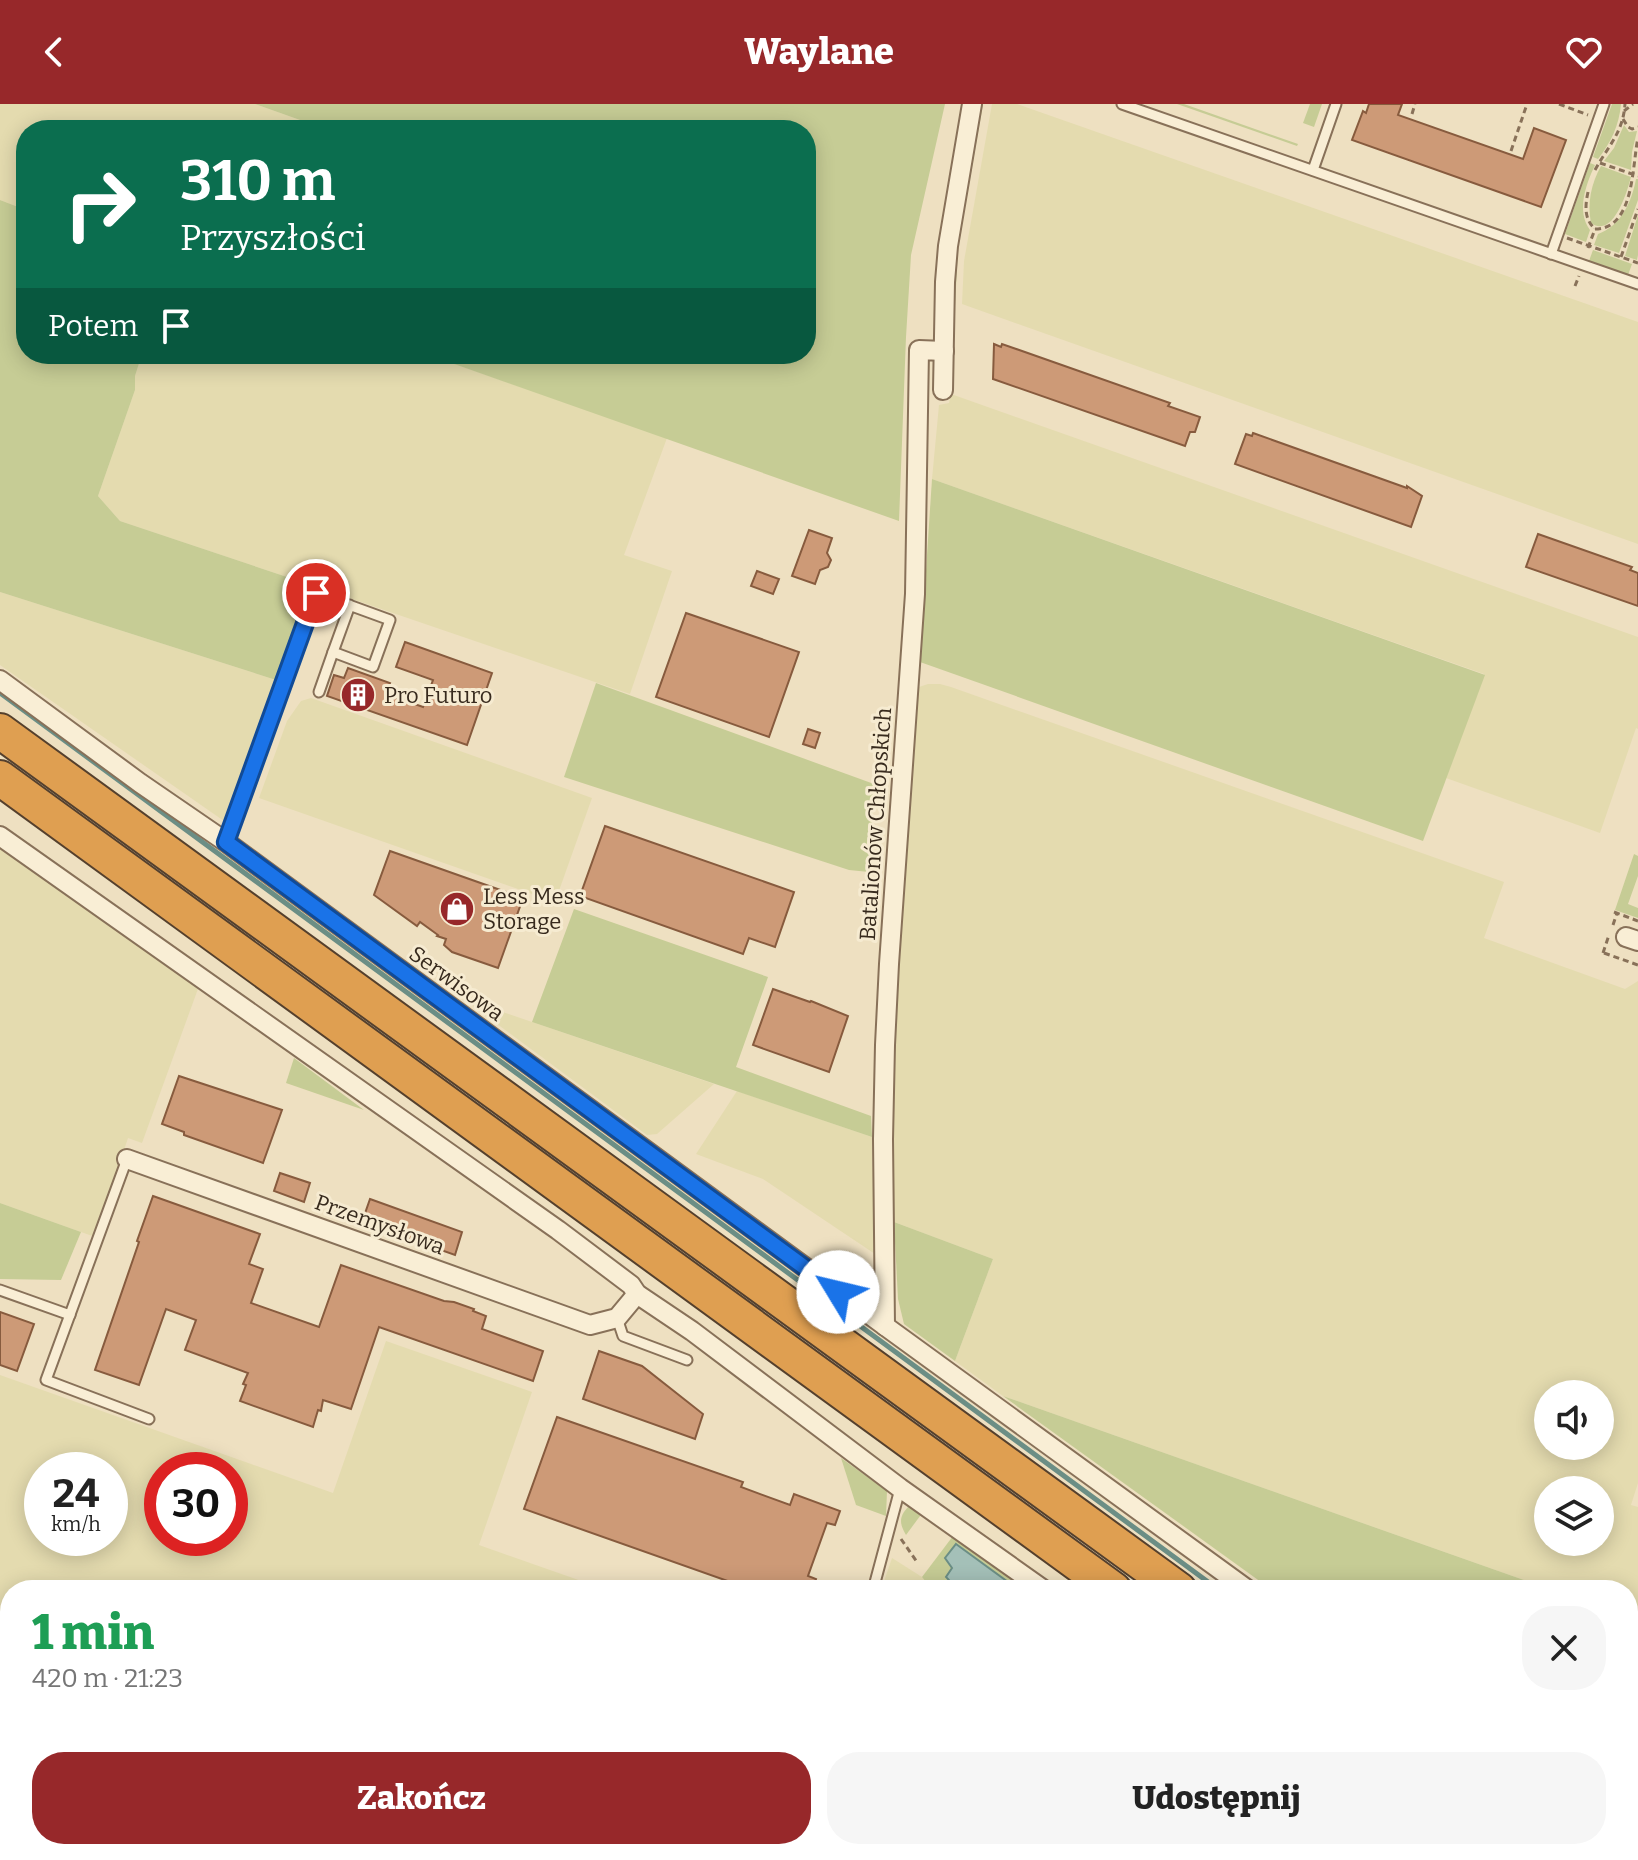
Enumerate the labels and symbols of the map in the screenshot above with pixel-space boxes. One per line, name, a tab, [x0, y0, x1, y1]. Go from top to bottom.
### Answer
pin	[282, 559, 350, 627]
building icon: Pro Futuro	[339, 676, 377, 714]
place label: Pro Futuro	[384, 682, 492, 709]
street label: Batalionów Chłopskich	[854, 706, 897, 941]
place label: Less Mess Storage	[483, 883, 585, 935]
shop icon: Less Mess Storage	[438, 890, 476, 928]
street label: Serwisowa	[404, 940, 509, 1027]
street label: Przemysłowa	[311, 1189, 448, 1260]
position arrow	[796, 1250, 880, 1334]
speed limit sign: 30	[144, 1452, 248, 1556]

